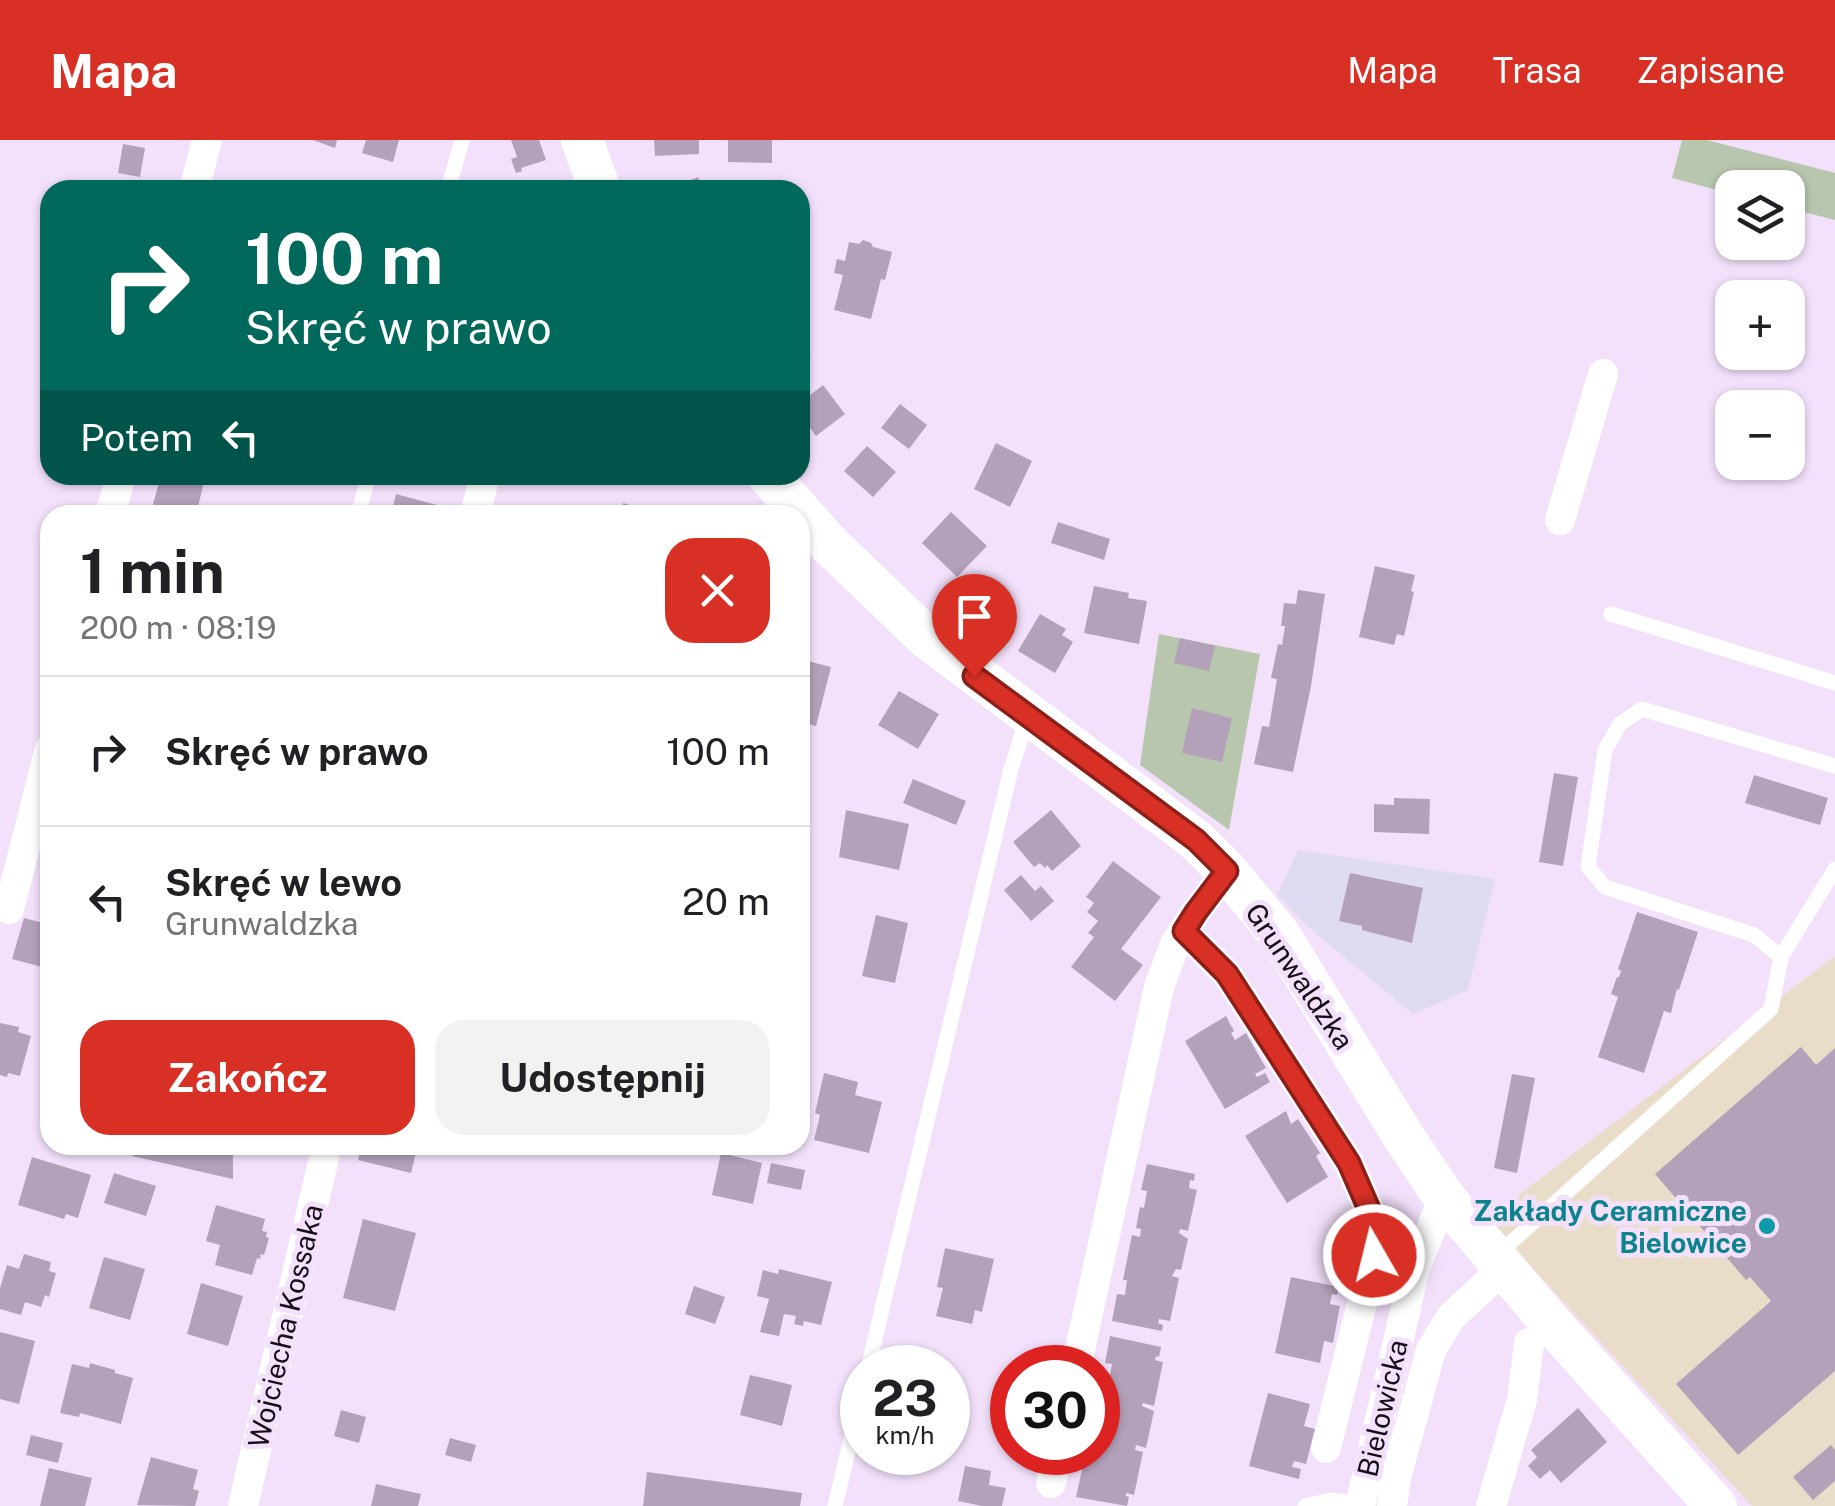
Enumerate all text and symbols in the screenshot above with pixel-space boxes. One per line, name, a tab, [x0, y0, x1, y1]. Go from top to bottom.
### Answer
text: Mapa	[50, 42, 177, 99]
text: Mapa	[1347, 50, 1438, 91]
text: Trasa	[1493, 50, 1582, 91]
text: Zapisane	[1637, 50, 1785, 91]
map controls	[1715, 170, 1805, 480]
button: layers	[1715, 170, 1805, 260]
text: 100 m	[245, 217, 443, 300]
icon: right	[80, 220, 210, 350]
button: +	[1715, 280, 1805, 370]
text: Skręć w prawo	[245, 301, 552, 354]
button: −	[1715, 390, 1805, 480]
icon: left	[213, 410, 268, 465]
text: Potem	[80, 415, 193, 460]
text: 1 min	[80, 536, 225, 607]
button: close	[665, 538, 770, 643]
pin	[932, 574, 1017, 677]
icon: arrive	[947, 589, 1002, 644]
text: 200 m · 08:19	[80, 609, 277, 646]
icon: right	[80, 724, 135, 779]
text: Skręć w prawo	[165, 729, 429, 774]
text: 100 m	[666, 729, 770, 774]
text: Skręć w lewo	[165, 860, 402, 905]
icon: left	[80, 874, 135, 929]
text: 20 m	[682, 879, 770, 924]
street label: Grunwaldzka	[1239, 897, 1361, 1055]
text: Grunwaldzka	[165, 905, 359, 942]
button: Zakończ	[80, 1020, 415, 1135]
button: Udostępnij	[435, 1020, 770, 1135]
place label: Zakłady Ceramiczne Bielowice	[1473, 1194, 1747, 1259]
street label: Wojciecha Kossaka	[241, 1201, 329, 1451]
position arrow	[1322, 1203, 1426, 1307]
marker: Zakłady Ceramiczne Bielowice	[1756, 1215, 1778, 1237]
street label: Bielowicka	[1350, 1336, 1414, 1480]
speed limit sign: 30	[990, 1345, 1120, 1475]
text: 23	[872, 1368, 938, 1427]
text: km/h	[876, 1420, 934, 1450]

